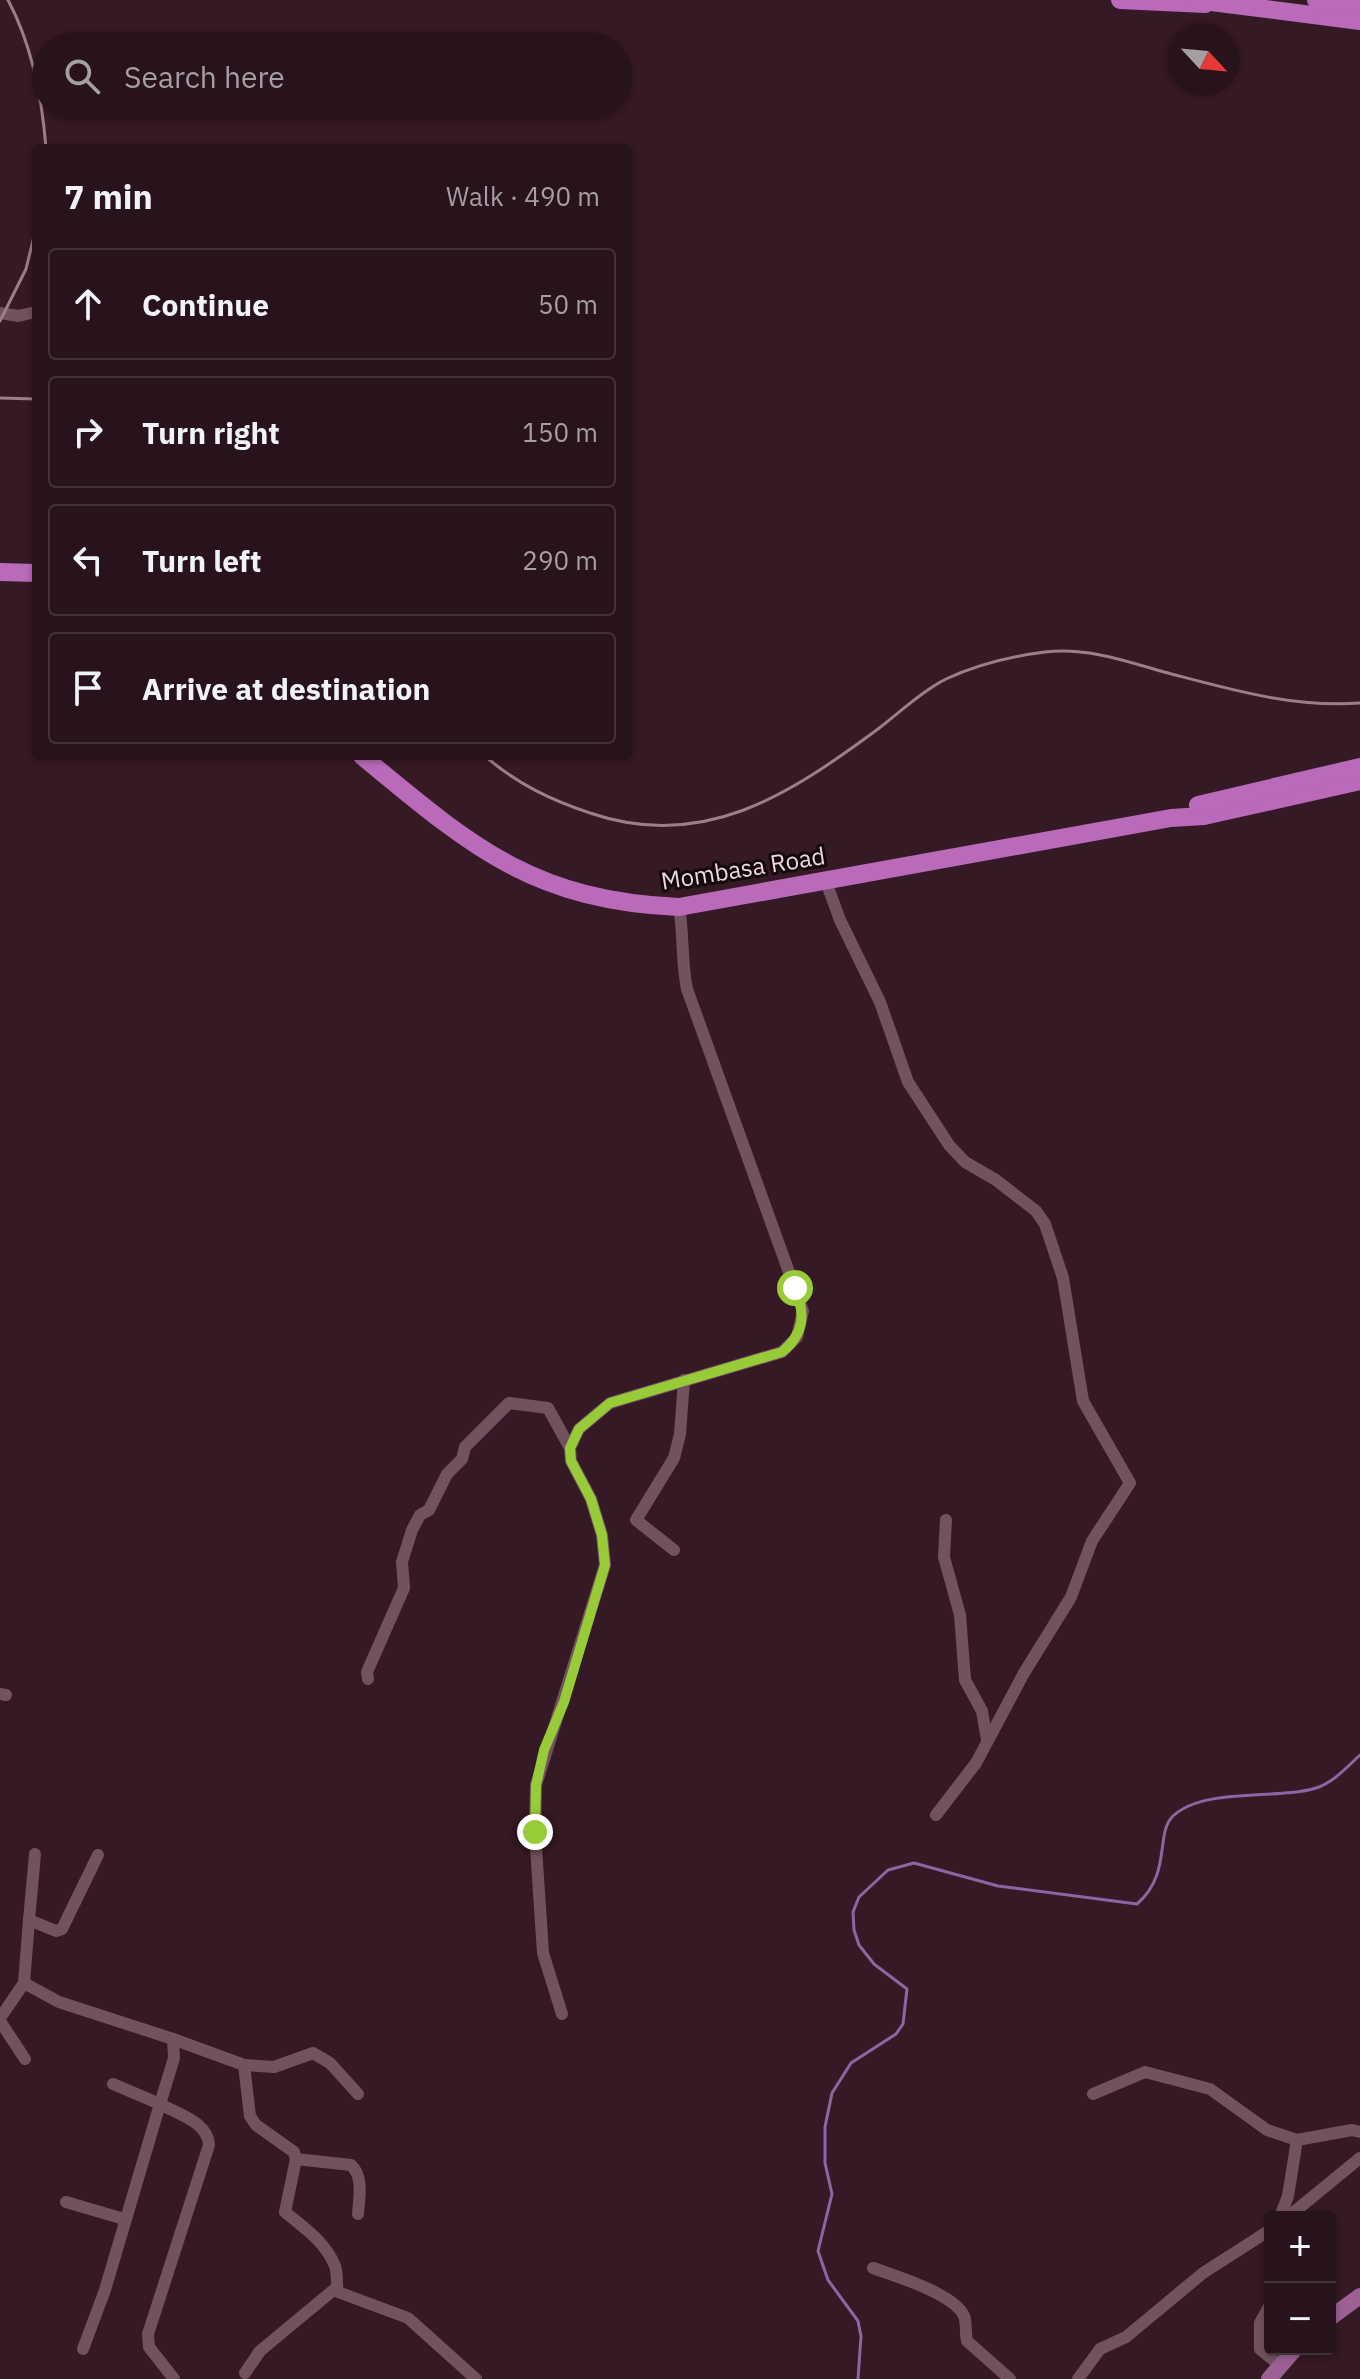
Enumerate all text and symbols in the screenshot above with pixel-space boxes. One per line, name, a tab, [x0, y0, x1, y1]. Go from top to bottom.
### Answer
north arrow	[1168, 24, 1240, 96]
search box	[32, 32, 632, 120]
icon: search	[60, 54, 104, 98]
text: Search here	[124, 57, 285, 96]
text: 7 min	[64, 174, 153, 218]
text: Walk · 490 m	[446, 179, 600, 213]
icon: ahead	[66, 282, 110, 326]
text: Continue	[142, 285, 269, 324]
text: 50 m	[538, 287, 598, 321]
icon: right	[66, 410, 110, 454]
text: Turn right	[142, 413, 280, 452]
text: 150 m	[522, 415, 598, 449]
icon: left	[66, 538, 110, 582]
text: Turn left	[142, 541, 261, 580]
text: 290 m	[522, 543, 598, 577]
icon: arrive	[66, 666, 110, 710]
text: Arrive at destination	[142, 669, 430, 708]
street label: Mombasa Road	[659, 839, 827, 897]
route start	[777, 1270, 813, 1306]
route end	[517, 1814, 553, 1850]
map controls	[1264, 2211, 1336, 2355]
button: +	[1264, 2211, 1336, 2283]
button: −	[1264, 2283, 1336, 2355]

